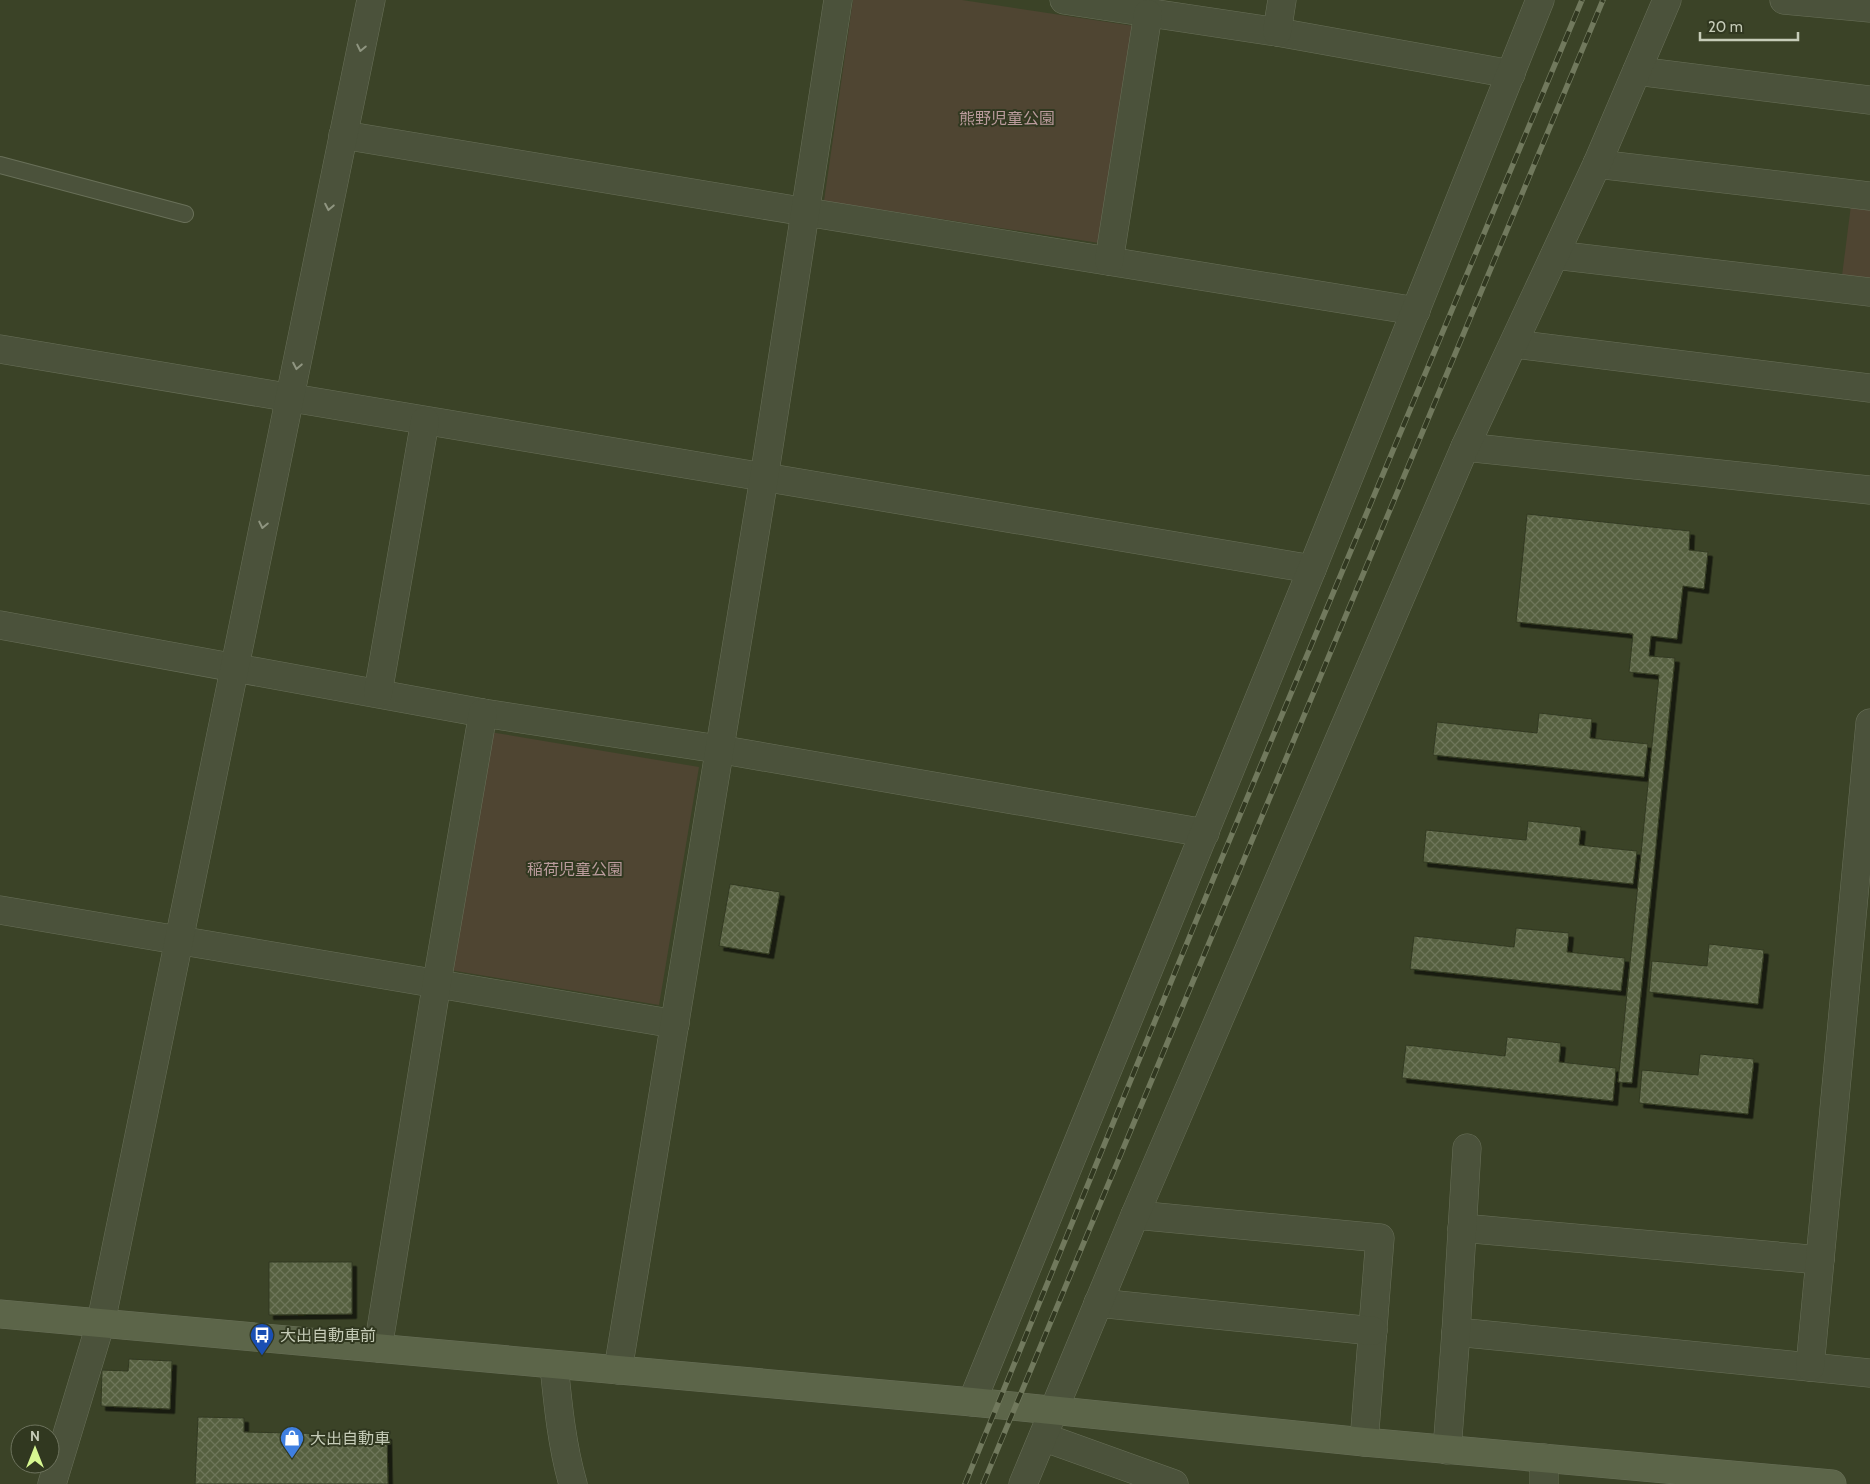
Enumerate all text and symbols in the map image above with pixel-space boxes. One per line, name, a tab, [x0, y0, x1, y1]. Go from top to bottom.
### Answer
scale bar	[1700, 10, 1798, 42]
text: 20 m	[1708, 18, 1743, 36]
one-way arrow	[356, 43, 367, 52]
park label: 熊野児童公園	[959, 109, 1055, 128]
one-way arrow	[324, 203, 334, 211]
one-way arrow	[292, 362, 302, 371]
one-way arrow	[259, 521, 269, 530]
park label: 稲荷児童公園	[527, 860, 623, 879]
bus stop icon: 大出自動車前	[249, 1322, 275, 1356]
place label: 大出自動車前	[280, 1326, 376, 1345]
north arrow	[10, 1424, 60, 1474]
shop icon: 大出自動車	[279, 1425, 305, 1459]
text: N	[30, 1427, 40, 1445]
place label: 大出自動車	[310, 1429, 390, 1448]

